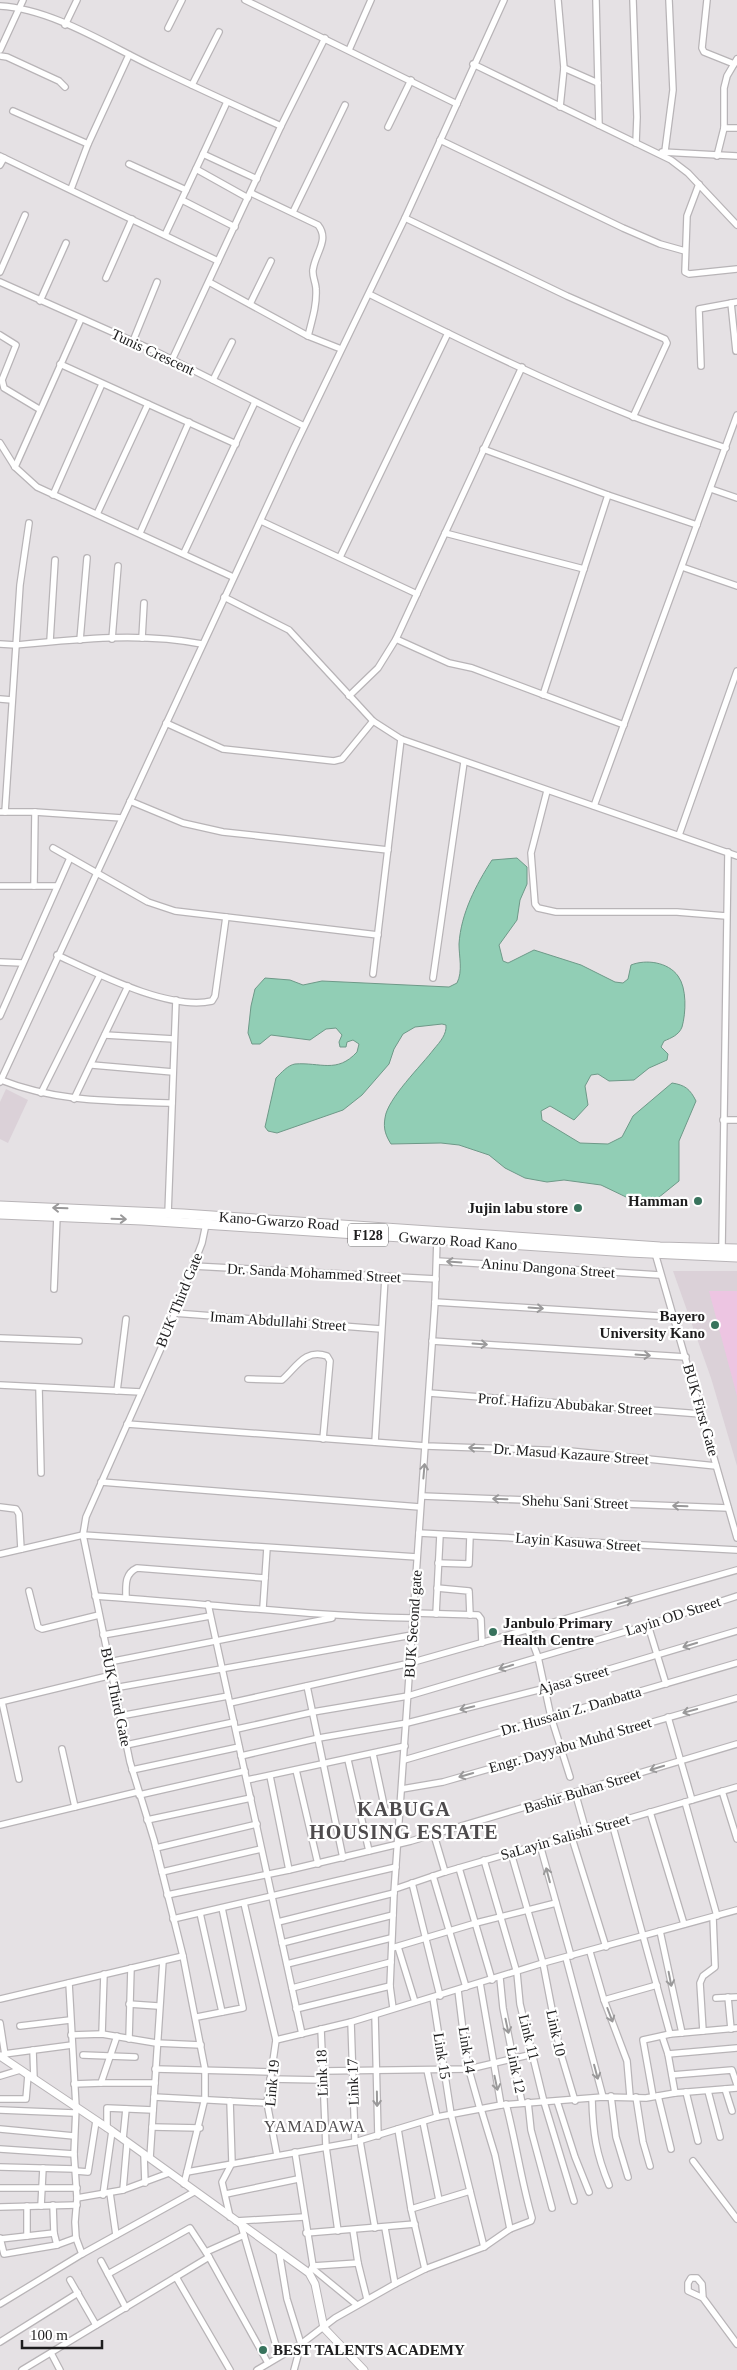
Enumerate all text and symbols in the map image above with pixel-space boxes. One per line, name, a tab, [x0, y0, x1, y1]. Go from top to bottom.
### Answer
street label: Tunis Crescent	[109, 326, 198, 379]
place label: Hamman	[628, 1193, 689, 1209]
marker: Hamman	[692, 1195, 704, 1207]
place label: Jujin labu store	[467, 1200, 568, 1216]
marker: Jujin labu store	[572, 1202, 584, 1214]
one-way arrow	[52, 1204, 68, 1213]
street label: Kano-Gwarzo Road	[218, 1209, 340, 1233]
one-way arrow	[110, 1214, 126, 1224]
road number: F128	[348, 1224, 388, 1246]
street label: Gwarzo Road Kano	[398, 1229, 518, 1253]
street label: BUK Third Gate	[153, 1250, 205, 1350]
street label: Aninu Dangona Street	[481, 1255, 616, 1281]
one-way arrow	[446, 1257, 462, 1267]
street label: Dr. Sanda Mohammed Street	[227, 1260, 402, 1286]
one-way arrow	[528, 1304, 544, 1313]
street label: Imam Abdullahi Street	[209, 1308, 348, 1334]
place label: Bayero University Kano	[600, 1308, 705, 1341]
marker: Bayero University Kano	[709, 1319, 721, 1331]
one-way arrow	[472, 1340, 488, 1349]
one-way arrow	[634, 1350, 650, 1359]
street label: BUK First Gate	[680, 1362, 722, 1458]
street label: Prof. Hafizu Abubakar Street	[477, 1390, 654, 1418]
street label: Dr. Masud Kazaure Street	[493, 1441, 650, 1467]
one-way arrow	[468, 1443, 484, 1453]
one-way arrow	[419, 1463, 428, 1479]
street label: Shehu Sani Street	[521, 1492, 629, 1512]
one-way arrow	[492, 1494, 508, 1503]
one-way arrow	[672, 1502, 688, 1511]
street label: Layin Kasuwa Street	[515, 1530, 642, 1554]
street label: BUK Second gate	[401, 1569, 425, 1679]
street label: Layin OD Street	[623, 1593, 723, 1639]
one-way arrow	[617, 1597, 633, 1606]
place label: Janbulo Primary Health Centre	[503, 1615, 613, 1648]
marker: Janbulo Primary Health Centre	[487, 1626, 499, 1638]
one-way arrow	[683, 1641, 699, 1651]
street label: BUK Third Gate	[98, 1646, 134, 1748]
one-way arrow	[499, 1662, 515, 1672]
street label: Ajasa Street	[536, 1662, 611, 1698]
street label: Dr. Hussain Z. Danbatta	[499, 1683, 643, 1739]
one-way arrow	[459, 1704, 475, 1713]
one-way arrow	[682, 1707, 698, 1716]
street label: Engr. Dayyabu Muhd Street	[487, 1714, 654, 1776]
one-way arrow	[649, 1764, 665, 1774]
street label: Bashir Buhan Street	[522, 1765, 643, 1816]
one-way arrow	[459, 1770, 475, 1780]
district label: KABUGA HOUSING ESTATE	[309, 1798, 499, 1843]
street label: SaLayin Salishi Street	[499, 1811, 632, 1863]
one-way arrow	[543, 1868, 553, 1884]
one-way arrow	[665, 1971, 675, 1987]
one-way arrow	[606, 2007, 615, 2022]
street label: Link 10	[543, 2008, 569, 2058]
street label: Link 11	[516, 2012, 542, 2062]
one-way arrow	[503, 2018, 512, 2034]
street label: Link 14	[455, 2025, 479, 2075]
street label: Link 15	[430, 2031, 454, 2081]
street label: Link 12	[504, 2045, 528, 2095]
street label: Link 18	[313, 2049, 331, 2097]
street label: Link 17	[344, 2058, 362, 2106]
street label: Link 19	[262, 2059, 282, 2107]
one-way arrow	[592, 2064, 602, 2080]
one-way arrow	[492, 2074, 501, 2090]
one-way arrow	[372, 2090, 382, 2107]
district label: YAMADAWA	[264, 2118, 366, 2135]
scale bar	[22, 2318, 102, 2350]
text: 100 m	[30, 2327, 68, 2343]
place label: BEST TALENTS ACADEMY	[273, 2342, 465, 2358]
marker: BEST TALENTS ACADEMY	[257, 2344, 269, 2356]

